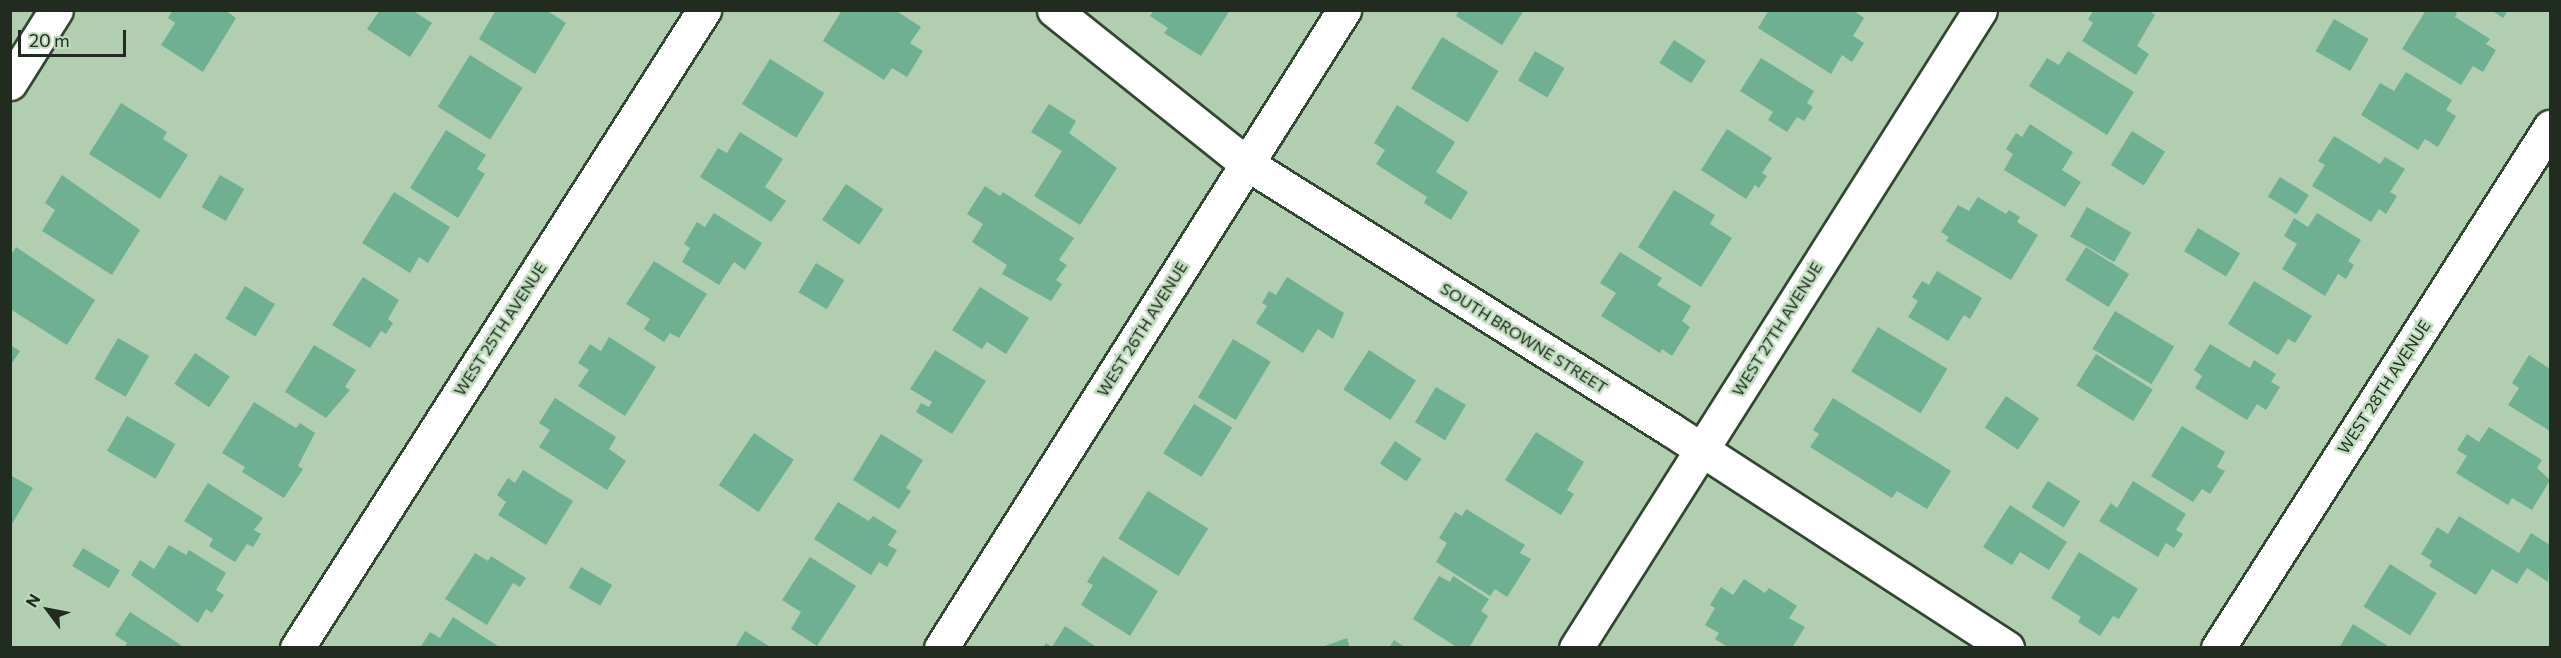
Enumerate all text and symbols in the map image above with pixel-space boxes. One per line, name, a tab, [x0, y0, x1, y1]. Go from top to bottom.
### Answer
scale bar	[21, 18, 129, 56]
text: 20 m	[29, 29, 70, 51]
street label: WEST 26TH AVENUE	[1093, 258, 1191, 400]
street label: WEST 27TH AVENUE	[1728, 258, 1826, 400]
street label: WEST 25TH AVENUE	[450, 259, 550, 399]
street label: SOUTH BROWNE STREET	[1437, 279, 1611, 397]
street label: WEST 28TH AVENUE	[2334, 317, 2434, 457]
north arrow	[18, 580, 78, 640]
text: N	[21, 590, 44, 610]

